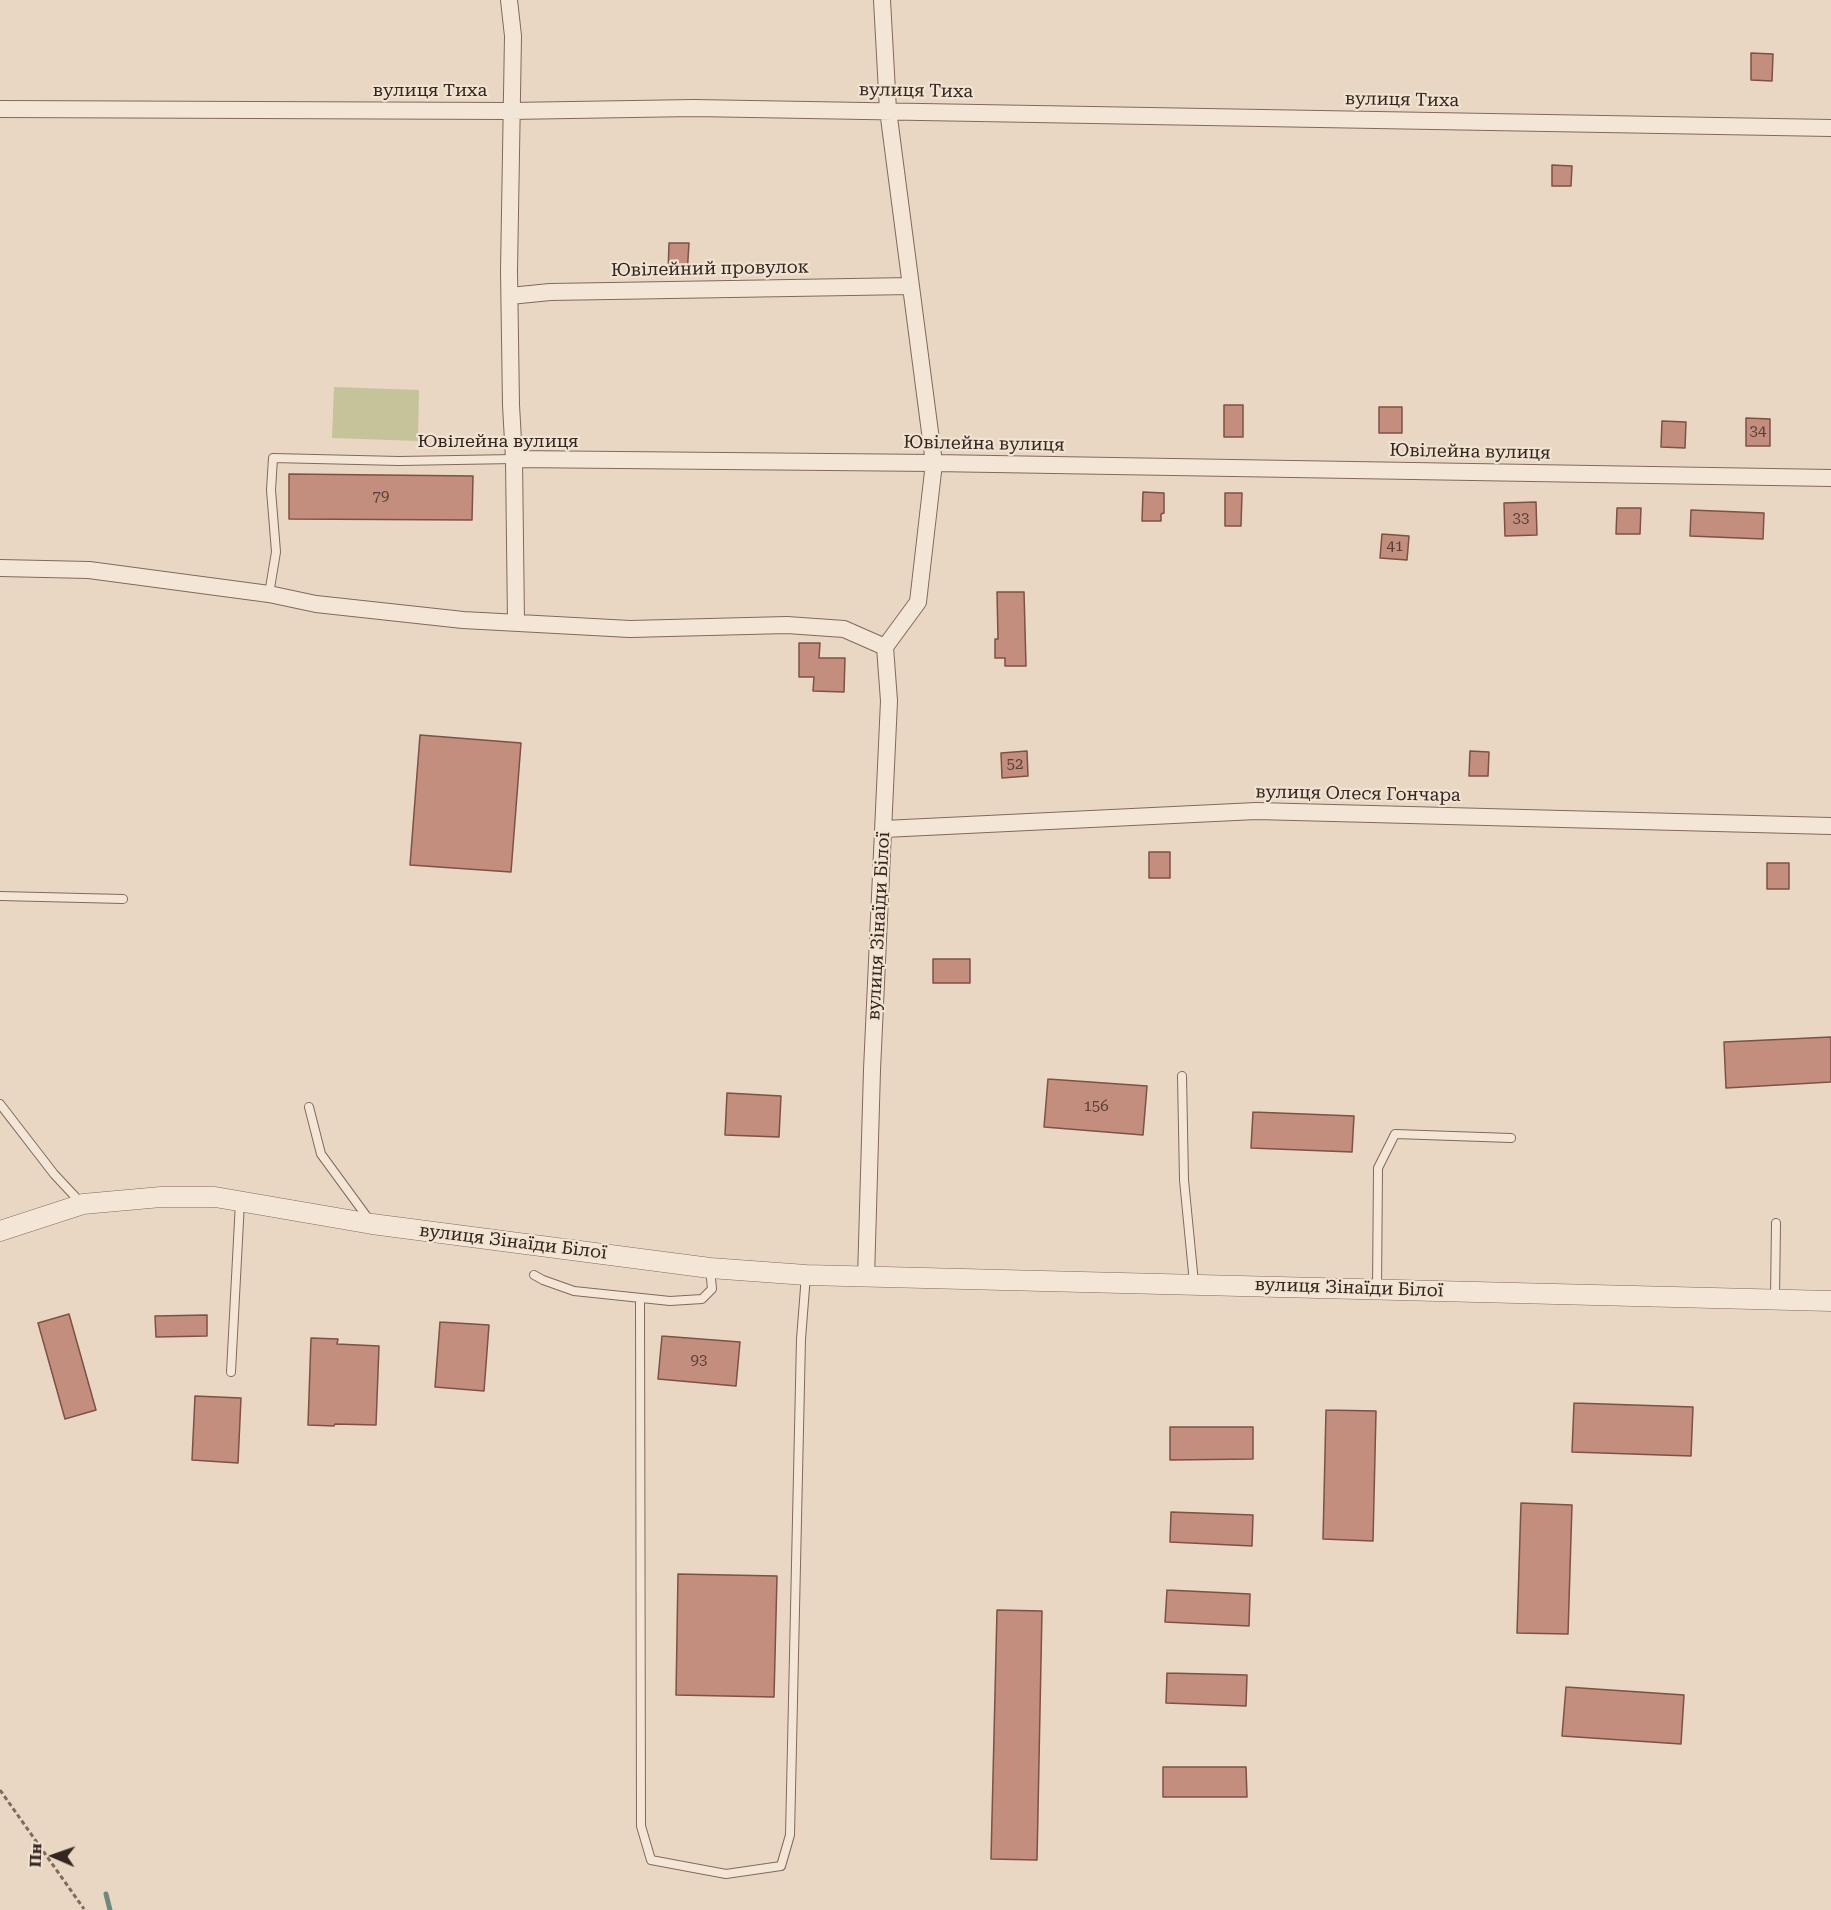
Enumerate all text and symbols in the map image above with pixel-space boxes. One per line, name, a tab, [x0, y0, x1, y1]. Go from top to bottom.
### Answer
street label: вулиця Тиха	[859, 79, 973, 103]
street label: вулиця Тиха	[373, 80, 487, 102]
street label: вулиця Тиха	[1345, 88, 1459, 112]
street label: Ювілейний провулок	[611, 256, 809, 282]
house number: 34	[1750, 423, 1766, 441]
street label: Ювілейна вулиця	[417, 431, 579, 453]
street label: Ювілейна вулиця	[903, 432, 1065, 456]
street label: Ювілейна вулиця	[1389, 440, 1551, 464]
house number: 79	[373, 488, 389, 506]
house number: 33	[1513, 510, 1529, 528]
house number: 41	[1387, 538, 1403, 556]
house number: 52	[1007, 756, 1023, 774]
street label: вулиця Олеся Гончара	[1255, 781, 1461, 807]
street label: вулиця Зінаїди Білої	[863, 831, 895, 1021]
house number: 156	[1083, 1098, 1109, 1116]
street label: вулиця Зінаїди Білої	[418, 1220, 608, 1264]
street label: вулиця Зінаїди Білої	[1254, 1274, 1444, 1302]
house number: 93	[691, 1352, 707, 1370]
north arrow	[24, 1826, 84, 1886]
text: Пн	[26, 1843, 45, 1868]

